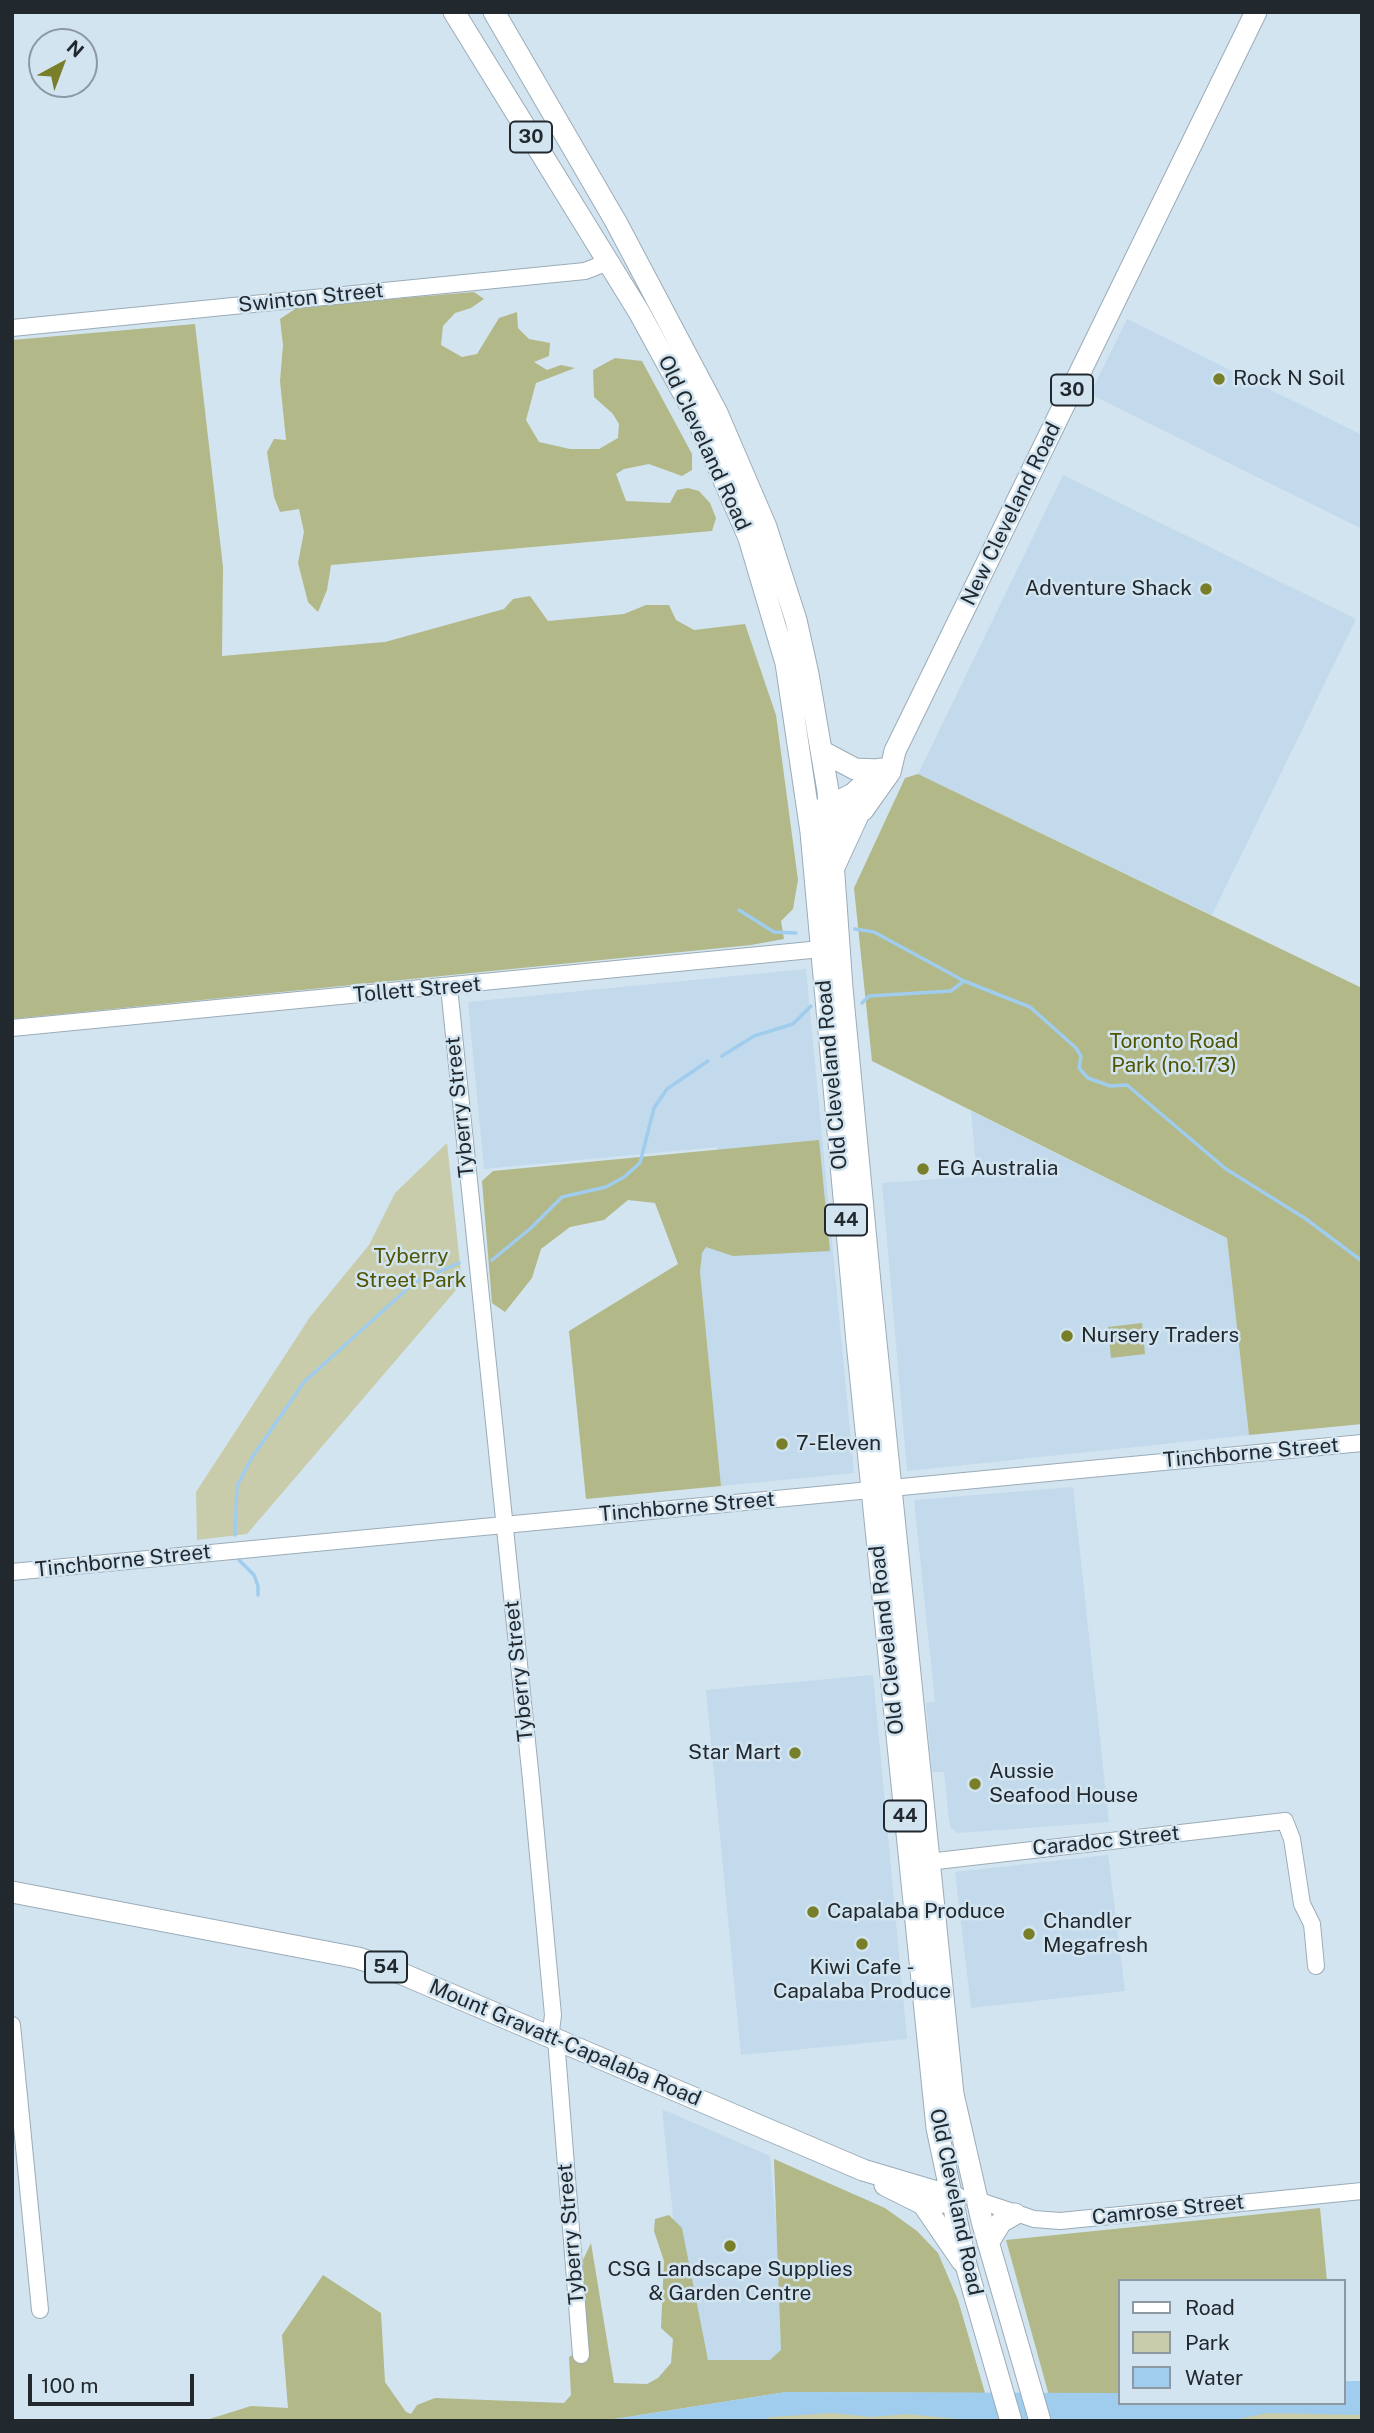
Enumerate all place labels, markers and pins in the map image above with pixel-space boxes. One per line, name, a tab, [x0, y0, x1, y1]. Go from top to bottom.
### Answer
place label: Rock N Soil	[1233, 366, 1345, 392]
marker: Rock N Soil	[1211, 371, 1227, 387]
place label: Adventure Shack	[1025, 576, 1192, 602]
marker: Adventure Shack	[1198, 581, 1214, 597]
place label: EG Australia	[937, 1156, 1058, 1182]
marker: EG Australia	[915, 1161, 931, 1177]
place label: Nursery Traders	[1081, 1323, 1239, 1349]
marker: Nursery Traders	[1059, 1328, 1075, 1344]
place label: 7-Eleven	[796, 1431, 881, 1457]
marker: 7-Eleven	[774, 1436, 790, 1452]
place label: Star Mart	[688, 1740, 781, 1766]
marker: Star Mart	[787, 1745, 803, 1761]
place label: Aussie Seafood House	[989, 1759, 1138, 1809]
marker: Aussie Seafood House	[967, 1776, 983, 1792]
place label: Capalaba Produce	[827, 1899, 1005, 1925]
marker: Capalaba Produce	[805, 1904, 821, 1920]
place label: Chandler Megafresh	[1043, 1909, 1148, 1959]
marker: Chandler Megafresh	[1021, 1926, 1037, 1942]
marker: Kiwi Cafe - Capalaba Produce	[854, 1936, 870, 1952]
place label: Kiwi Cafe - Capalaba Produce	[773, 1955, 951, 2005]
marker: CSG Landscape Supplies & Garden Centre	[722, 2238, 738, 2254]
place label: CSG Landscape Supplies & Garden Centre	[607, 2257, 853, 2307]

